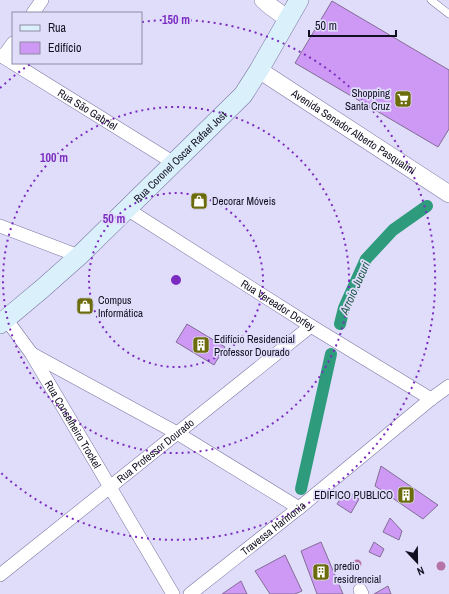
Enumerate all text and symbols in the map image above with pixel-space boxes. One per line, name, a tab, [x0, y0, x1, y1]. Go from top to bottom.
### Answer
legend	[12, 12, 142, 64]
text: 150 m	[162, 12, 190, 28]
scale bar	[309, 12, 396, 38]
text: 50 m	[315, 18, 337, 34]
text: Rua	[48, 20, 67, 36]
text: Edifício	[48, 40, 81, 56]
street label: Rua São Gabriel	[55, 86, 120, 133]
street label: Avenida Senador Alberto Pasqualini	[288, 86, 418, 177]
place label: Shopping Santa Cruz	[345, 86, 390, 113]
supermarket icon: Shopping Santa Cruz	[393, 89, 413, 109]
street label: Rua Coronel Oscar Rafael Jost	[131, 108, 230, 206]
text: 100 m	[40, 150, 68, 166]
shop icon: Decorar Móveis	[189, 191, 209, 211]
place label: Decorar Móveis	[212, 194, 276, 208]
text: 50 m	[103, 211, 125, 227]
water label: Arroio Jucuri	[336, 259, 374, 318]
centre of rings	[169, 273, 183, 287]
street label: Rua Vereador Dorfey	[238, 276, 318, 334]
place label: Compus Informática	[98, 293, 143, 320]
shop icon: Compus Informática	[75, 296, 95, 316]
place label: Edifício Residencial Professor Dourado	[214, 332, 295, 359]
building icon: Edifício Residencial Professor Dourado	[191, 335, 211, 355]
street label: Rua Conselheiro Trockel	[42, 378, 104, 471]
street label: Rua Professor Dourado	[114, 415, 197, 486]
building icon: EDIFICO PUBLICO	[396, 485, 416, 505]
place label: EDIFICO PUBLICO	[314, 488, 393, 502]
street label: Travessa Harmonia	[238, 498, 309, 558]
north arrow	[397, 542, 437, 582]
place label: predio residrencial	[334, 559, 381, 586]
building icon: predio residrencial	[311, 562, 331, 582]
text: N	[415, 564, 426, 579]

